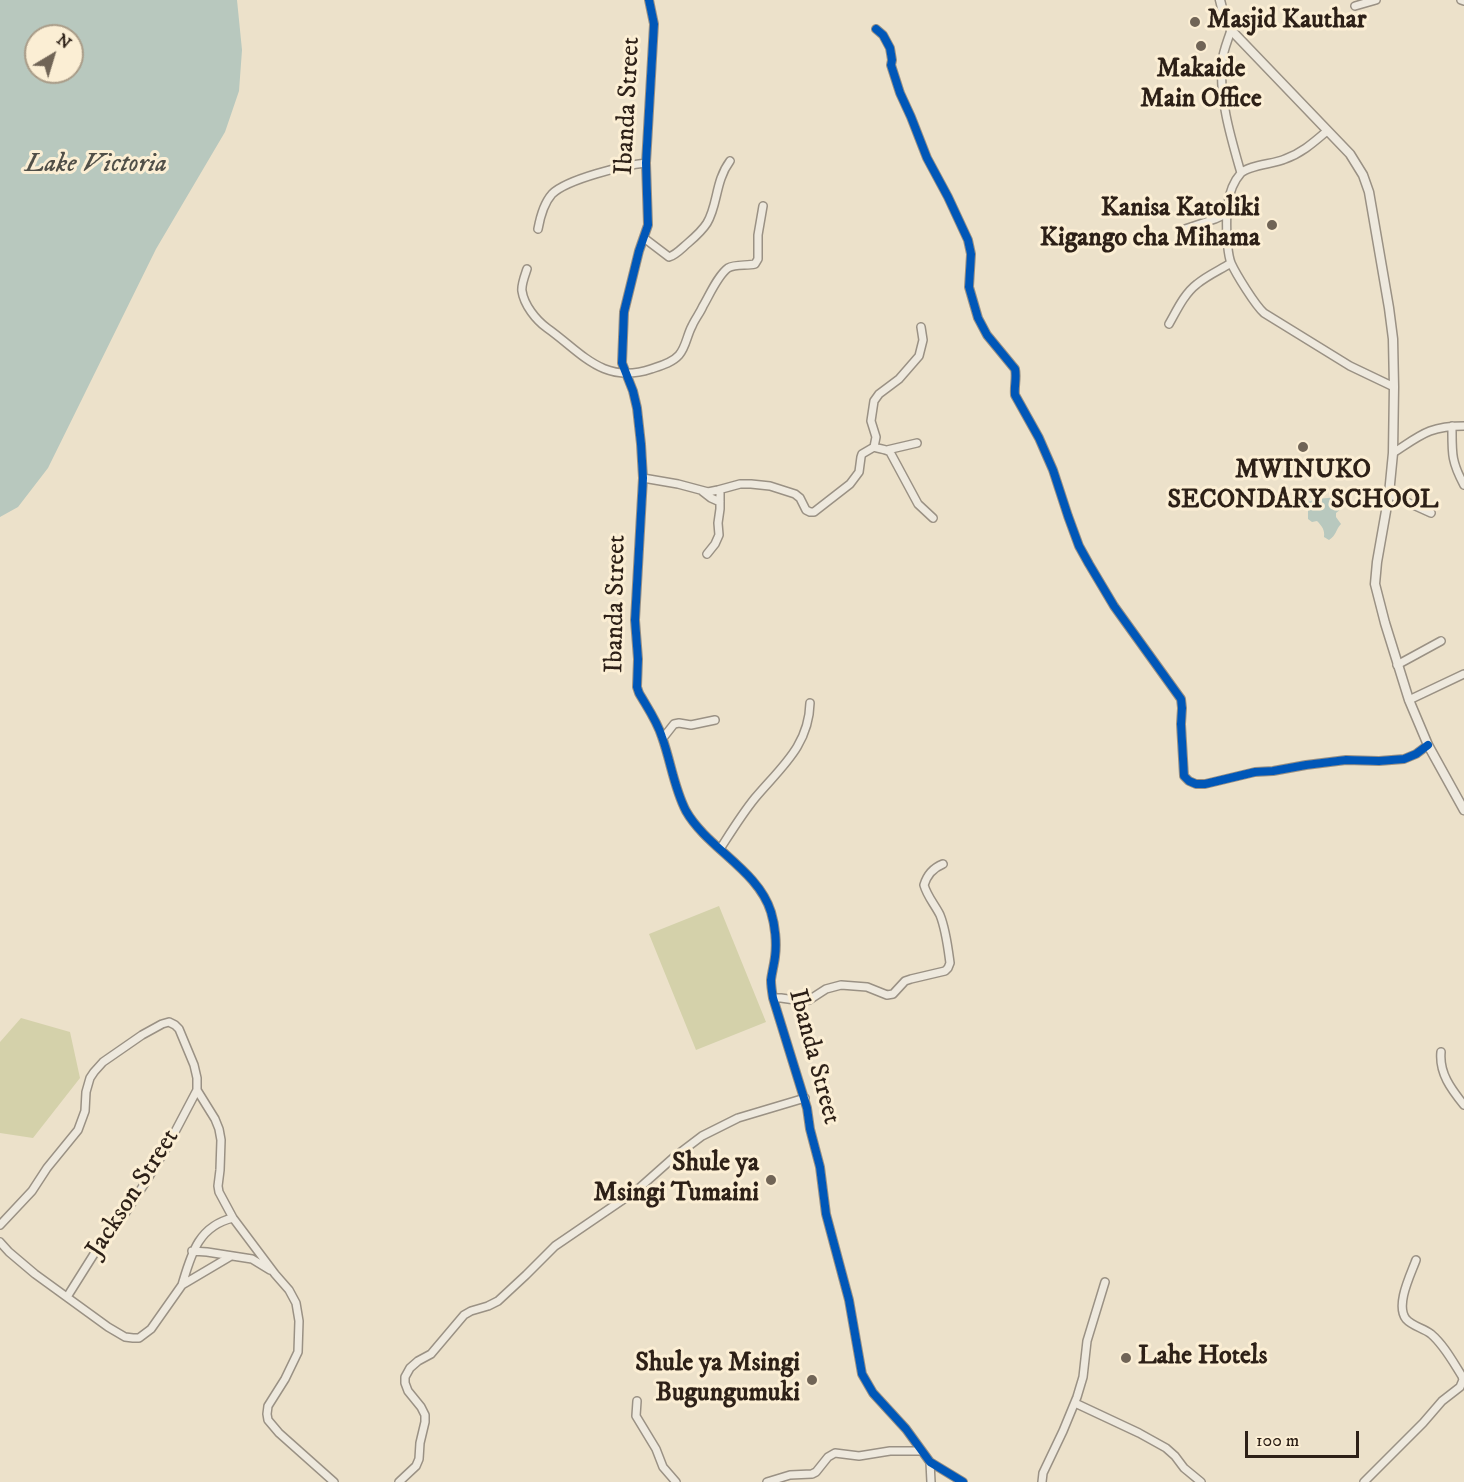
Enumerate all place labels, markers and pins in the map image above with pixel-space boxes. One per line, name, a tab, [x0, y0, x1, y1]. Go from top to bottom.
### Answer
place label: Masjid Kauthar	[1207, 6, 1366, 38]
marker: Masjid Kauthar	[1188, 15, 1202, 29]
marker: Makaide Main Office	[1194, 39, 1208, 53]
place label: Makaide Main Office	[1140, 55, 1262, 116]
place label: Kanisa Katoliki Kigango cha Mihama	[1040, 194, 1260, 255]
marker: Kanisa Katoliki Kigango cha Mihama	[1265, 218, 1279, 232]
marker: MWINUKO SECONDARY SCHOOL	[1296, 440, 1310, 454]
place label: MWINUKO SECONDARY SCHOOL	[1167, 456, 1439, 518]
place label: Shule ya Msingi Tumaini	[593, 1149, 759, 1210]
marker: Shule ya Msingi Tumaini	[764, 1173, 778, 1187]
place label: Lahe Hotels	[1138, 1342, 1267, 1374]
place label: Shule ya Msingi Bugungumuki	[635, 1349, 800, 1410]
marker: Lahe Hotels	[1119, 1351, 1133, 1365]
marker: Shule ya Msingi Bugungumuki	[805, 1373, 819, 1387]

